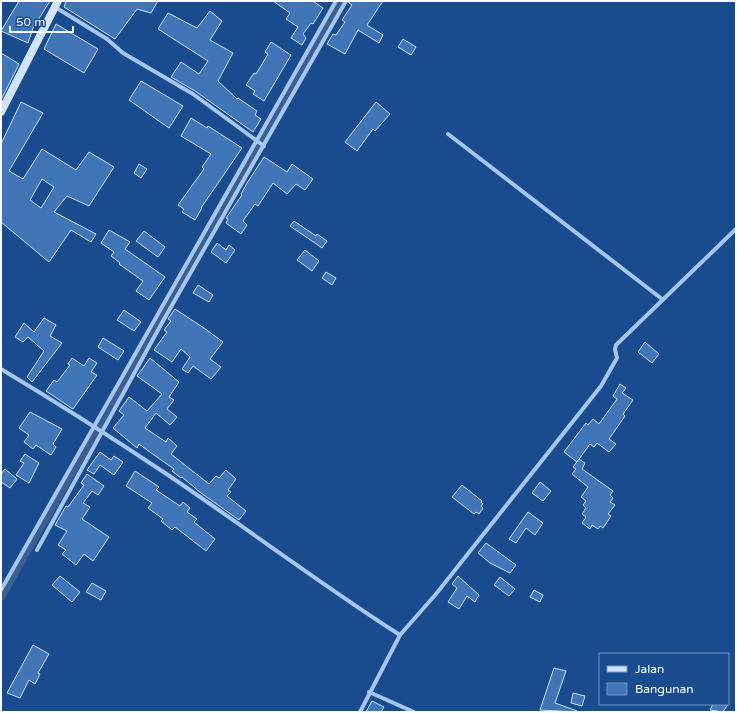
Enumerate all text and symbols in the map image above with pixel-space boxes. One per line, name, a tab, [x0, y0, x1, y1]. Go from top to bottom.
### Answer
scale bar	[10, 8, 73, 34]
text: 50 m	[16, 15, 45, 29]
legend	[599, 653, 729, 705]
text: Jalan	[635, 662, 664, 676]
text: Bangunan	[635, 682, 694, 696]

